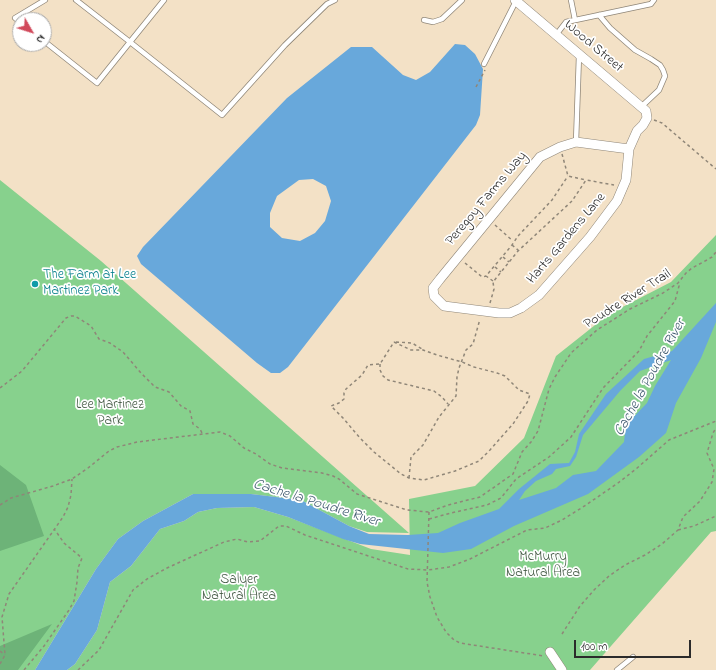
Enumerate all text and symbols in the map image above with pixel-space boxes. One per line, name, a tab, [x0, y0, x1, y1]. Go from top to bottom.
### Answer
north arrow	[12, 12, 52, 52]
street label: Wood Street	[560, 17, 626, 77]
text: N	[32, 31, 49, 47]
street label: Peregoy Farms Way	[443, 149, 531, 249]
street label: Harts Gardens Lane	[524, 190, 610, 288]
street label: Poudre River Trail	[581, 267, 675, 333]
place label: The Farm at Lee Martinez Park	[43, 268, 136, 300]
marker: The Farm at Lee Martinez Park	[30, 279, 40, 289]
water label: Cache la Poudre River	[611, 316, 691, 440]
park label: Lee Martinez Park	[76, 398, 144, 430]
water label: Cache la Poudre River	[251, 476, 381, 532]
park label: McMurry Natural Area	[506, 550, 580, 582]
park label: Salyer Natural Area	[202, 573, 276, 606]
scale bar	[576, 632, 693, 658]
text: 100 m	[581, 638, 608, 656]

